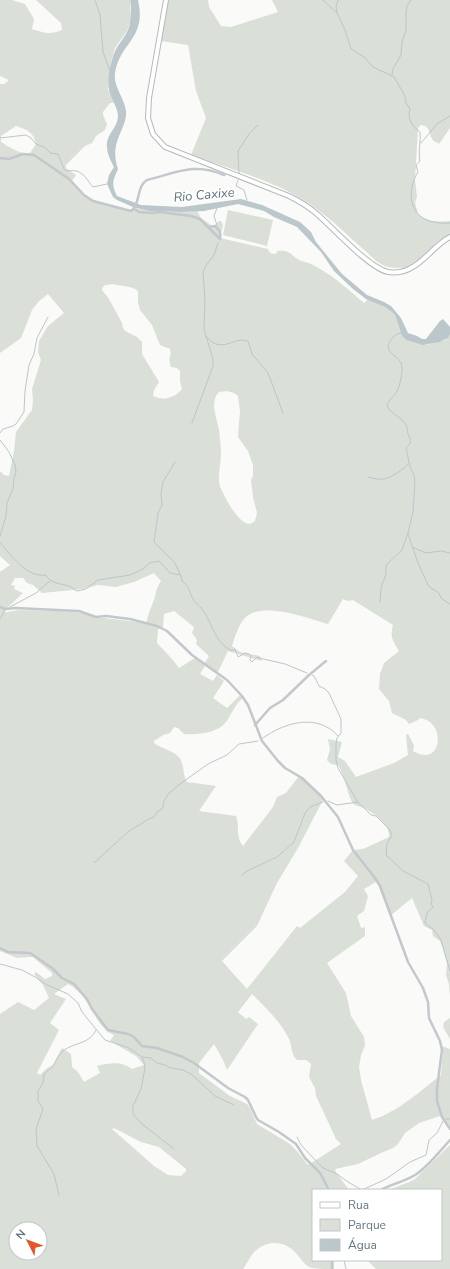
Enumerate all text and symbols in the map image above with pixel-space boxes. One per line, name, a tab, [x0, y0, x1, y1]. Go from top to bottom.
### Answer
water label: Rio Caxixe	[173, 183, 235, 207]
legend	[312, 1189, 442, 1261]
text: Rua	[348, 1197, 369, 1213]
text: Parque	[348, 1217, 386, 1233]
north arrow	[8, 1221, 48, 1261]
text: N	[13, 1227, 29, 1243]
text: Água	[348, 1237, 377, 1253]

